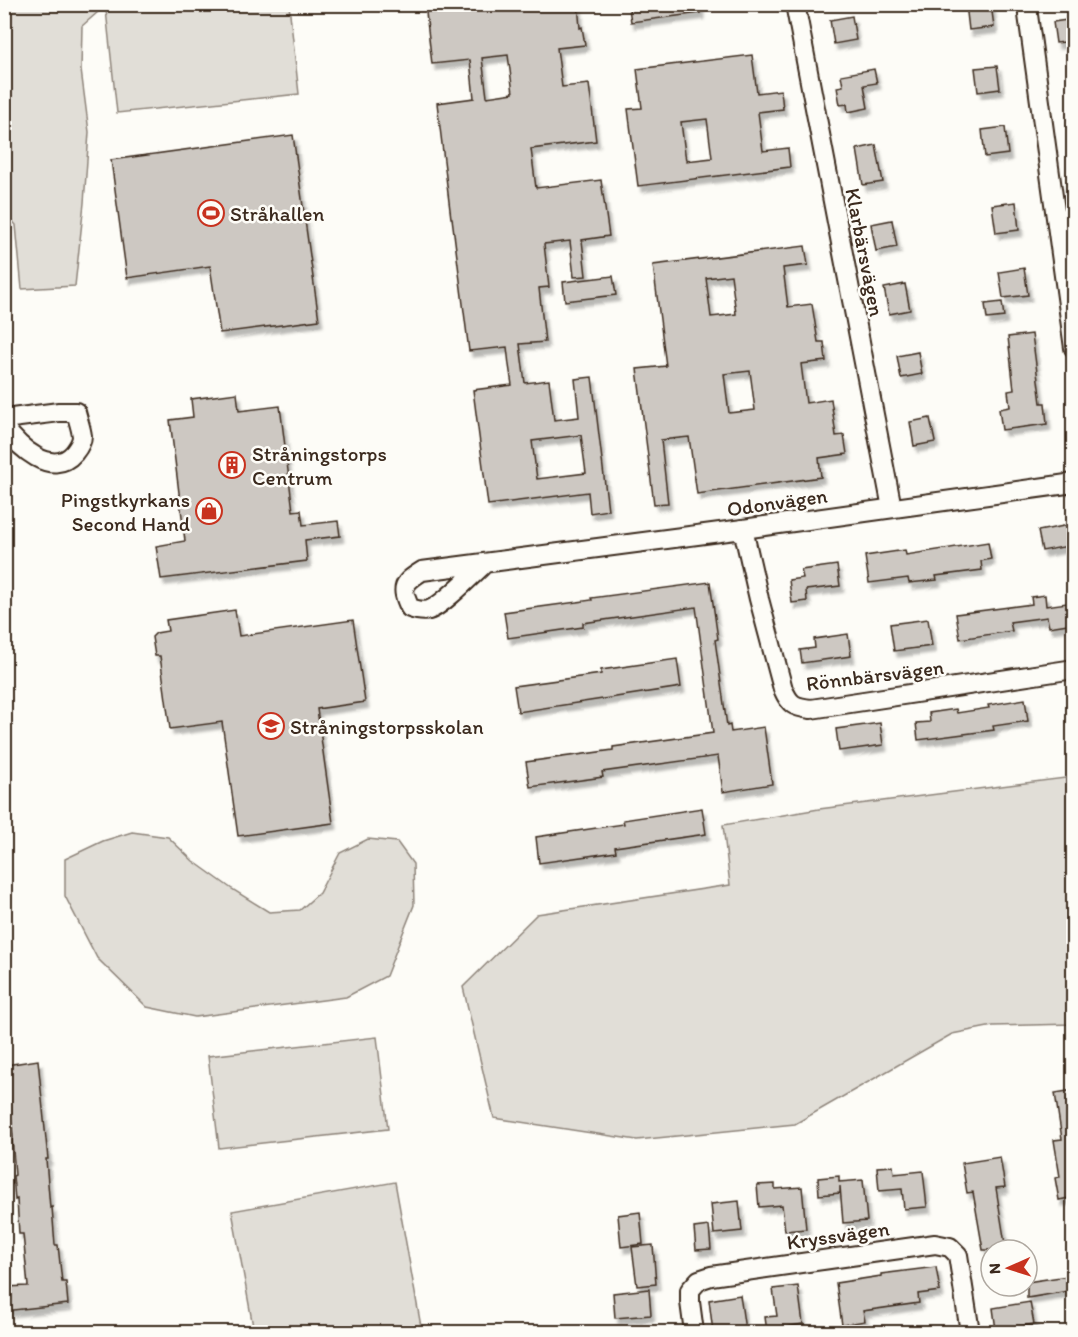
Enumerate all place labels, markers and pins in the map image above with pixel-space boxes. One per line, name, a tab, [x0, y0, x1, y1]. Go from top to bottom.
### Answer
sports icon: Stråhallen	[196, 198, 226, 228]
place label: Stråhallen	[230, 201, 325, 226]
place label: Stråningstorps Centrum	[252, 441, 387, 490]
building icon: Stråningstorps Centrum	[217, 450, 247, 480]
place label: Pingstkyrkans Second Hand	[61, 487, 190, 536]
shop icon: Pingstkyrkans Second Hand	[194, 496, 224, 526]
school or university icon: Stråningstorpsskolan	[256, 711, 286, 741]
place label: Stråningstorpsskolan	[290, 714, 484, 739]

